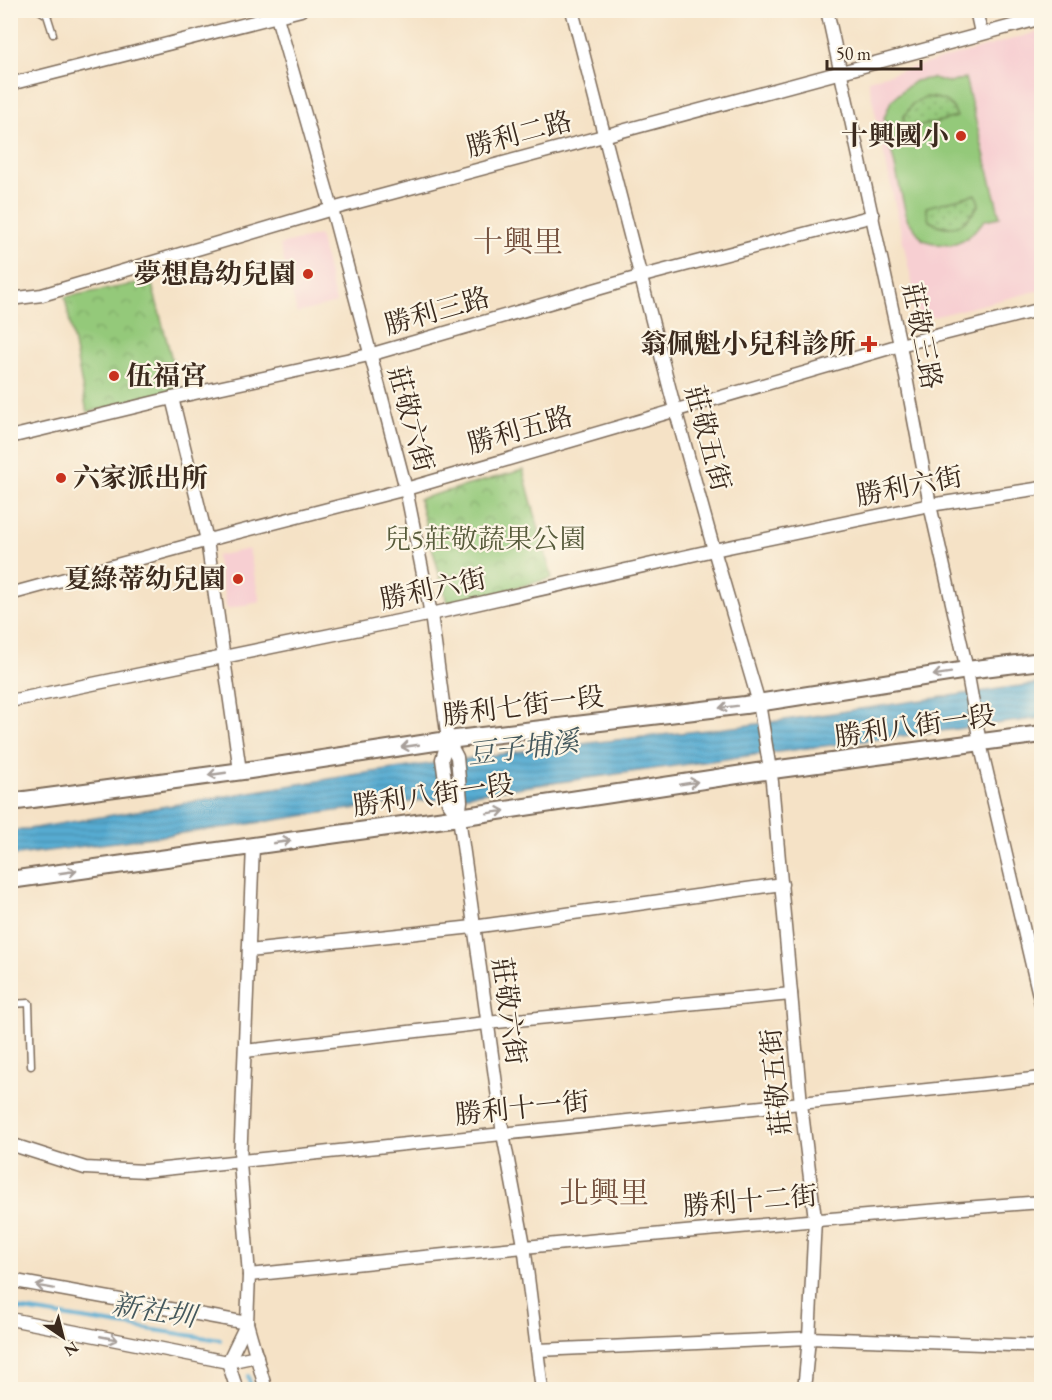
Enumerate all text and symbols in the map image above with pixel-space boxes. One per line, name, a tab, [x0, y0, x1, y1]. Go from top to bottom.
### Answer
scale bar	[827, 33, 922, 71]
text: 50 m	[836, 42, 871, 65]
street label: 勝利二路	[462, 103, 576, 164]
place label: 十興國小	[841, 118, 949, 153]
marker: 十興國小	[954, 129, 968, 143]
district label: 十興里	[473, 222, 563, 261]
place label: 夢想島幼兒園	[134, 256, 296, 291]
marker: 夢想島幼兒園	[301, 267, 315, 281]
street label: 勝利三路	[380, 279, 494, 342]
street label: 莊敬三路	[895, 280, 950, 392]
place label: 翁佩魁小兒科診所	[640, 326, 856, 361]
marker: 翁佩魁小兒科診所	[860, 335, 878, 353]
place label: 伍福宮	[126, 358, 207, 393]
street label: 莊敬六街	[381, 362, 442, 476]
marker: 伍福宮	[107, 369, 121, 383]
street label: 莊敬五街	[678, 381, 739, 495]
street label: 勝利五路	[463, 398, 577, 461]
street label: 勝利六街	[853, 458, 965, 513]
place label: 六家派出所	[73, 460, 208, 495]
marker: 六家派出所	[54, 471, 68, 485]
park label: 兒5莊敬蔬果公園	[384, 521, 586, 556]
street label: 勝利六街	[376, 560, 489, 617]
place label: 夏綠蒂幼兒園	[64, 561, 226, 596]
marker: 夏綠蒂幼兒園	[231, 572, 245, 586]
one-way arrow	[933, 669, 952, 680]
street label: 勝利七街一段	[440, 678, 605, 733]
street label: 勝利八街一段	[832, 697, 998, 754]
one-way arrow	[719, 702, 739, 713]
water label: 豆子埔溪	[465, 722, 584, 772]
one-way arrow	[400, 740, 420, 751]
street label: 勝利八街一段	[350, 766, 516, 823]
one-way arrow	[207, 769, 227, 780]
one-way arrow	[679, 777, 698, 788]
one-way arrow	[486, 806, 506, 817]
one-way arrow	[272, 837, 292, 848]
one-way arrow	[58, 867, 78, 878]
street label: 莊敬六街	[485, 955, 534, 1067]
street label: 莊敬五街	[752, 1027, 799, 1138]
street label: 勝利十一街	[453, 1083, 591, 1132]
district label: 北興里	[559, 1173, 649, 1212]
street label: 勝利十二街	[681, 1177, 819, 1224]
one-way arrow	[35, 1281, 55, 1292]
water label: 新社圳	[110, 1286, 202, 1335]
north arrow	[33, 1307, 93, 1367]
one-way arrow	[99, 1333, 118, 1344]
text: N	[60, 1337, 83, 1361]

